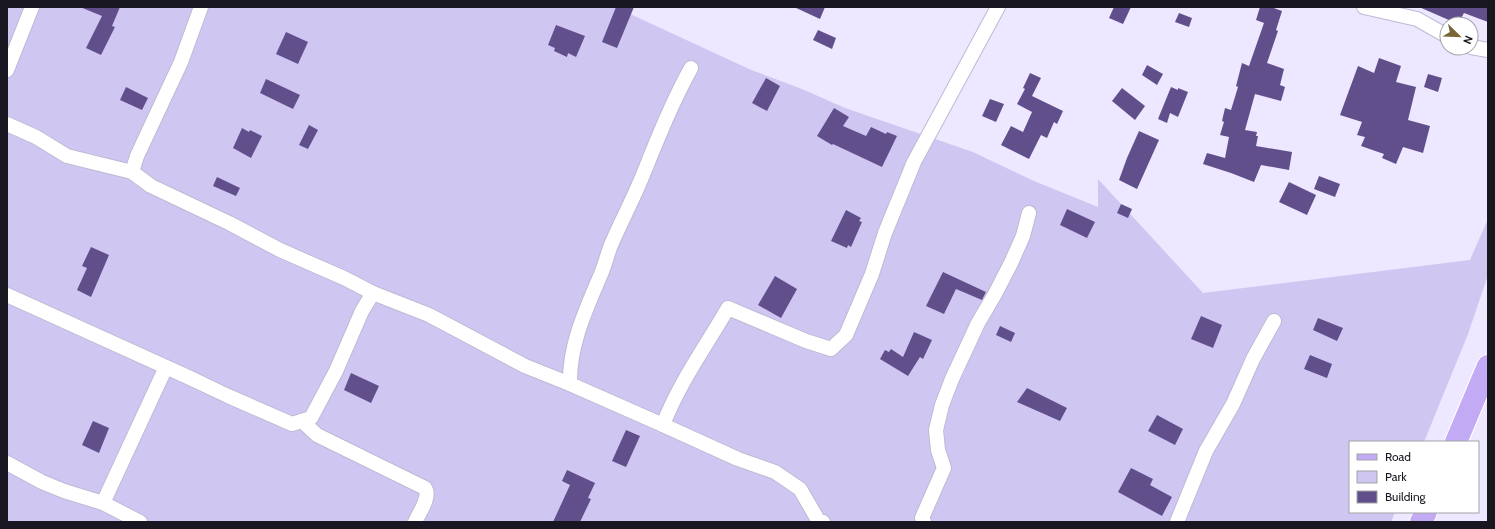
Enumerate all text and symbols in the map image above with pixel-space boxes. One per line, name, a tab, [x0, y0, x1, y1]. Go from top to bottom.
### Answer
north arrow	[1439, 16, 1479, 56]
text: N	[1460, 34, 1476, 46]
legend	[1349, 441, 1479, 513]
text: Road	[1385, 449, 1411, 464]
text: Park	[1385, 469, 1407, 484]
text: Building	[1385, 489, 1427, 504]

